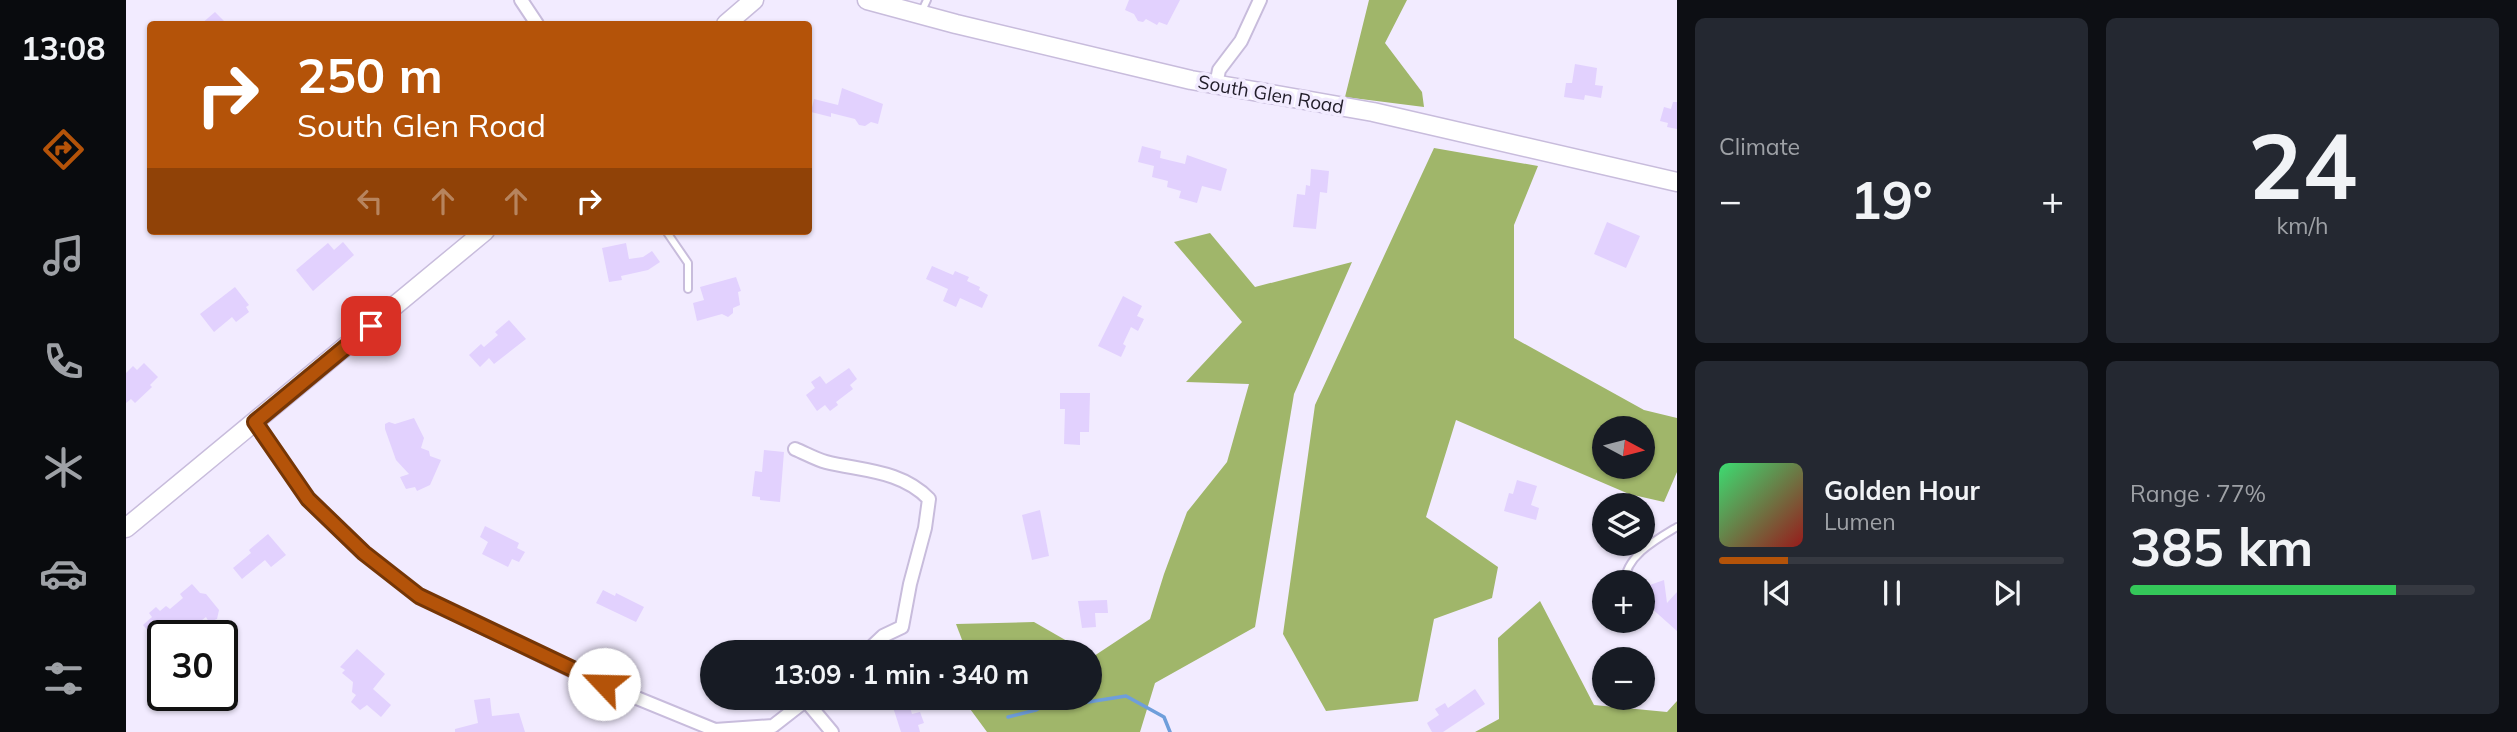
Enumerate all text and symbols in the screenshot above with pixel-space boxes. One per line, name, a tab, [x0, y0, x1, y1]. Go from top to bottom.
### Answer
text: 13:08	[21, 28, 105, 68]
text: 250 m	[297, 44, 443, 105]
icon: right	[182, 49, 273, 140]
street label: South Glen Road	[1196, 69, 1346, 119]
text: South Glen Road	[297, 105, 546, 145]
text: 24	[2248, 108, 2357, 222]
icon: directions	[39, 125, 88, 174]
text: Climate	[1719, 132, 1800, 161]
text: 19°	[1850, 167, 1933, 232]
text: −	[1719, 176, 1742, 224]
text: +	[2041, 176, 2064, 224]
icon: left	[351, 182, 389, 220]
icon: ahead	[424, 182, 462, 220]
icon: ahead	[497, 182, 535, 220]
icon: right	[570, 182, 608, 220]
text: km/h	[2276, 211, 2329, 240]
icon: music	[39, 231, 88, 280]
pin	[341, 296, 401, 356]
icon: arrive	[352, 307, 390, 345]
icon: phone	[39, 337, 88, 386]
north arrow	[1592, 416, 1656, 480]
map controls	[1592, 416, 1655, 710]
icon: climate	[39, 443, 88, 492]
text: Golden Hour	[1824, 474, 1980, 507]
text: Range · 77%	[2130, 479, 2266, 508]
button: layers	[1592, 493, 1655, 556]
text: Lumen	[1824, 507, 1896, 536]
text: 385 km	[2130, 514, 2313, 579]
icon: car	[39, 549, 88, 598]
button: +	[1592, 570, 1655, 633]
icon: previous	[1758, 574, 1796, 612]
icon: pause	[1873, 574, 1911, 612]
icon: next	[1988, 574, 2026, 612]
speed limit sign: 30	[147, 620, 238, 711]
position arrow	[567, 647, 641, 721]
button: −	[1592, 647, 1655, 710]
icon: filters	[39, 654, 88, 703]
text: 13:09 · 1 min · 340 m	[773, 658, 1029, 691]

